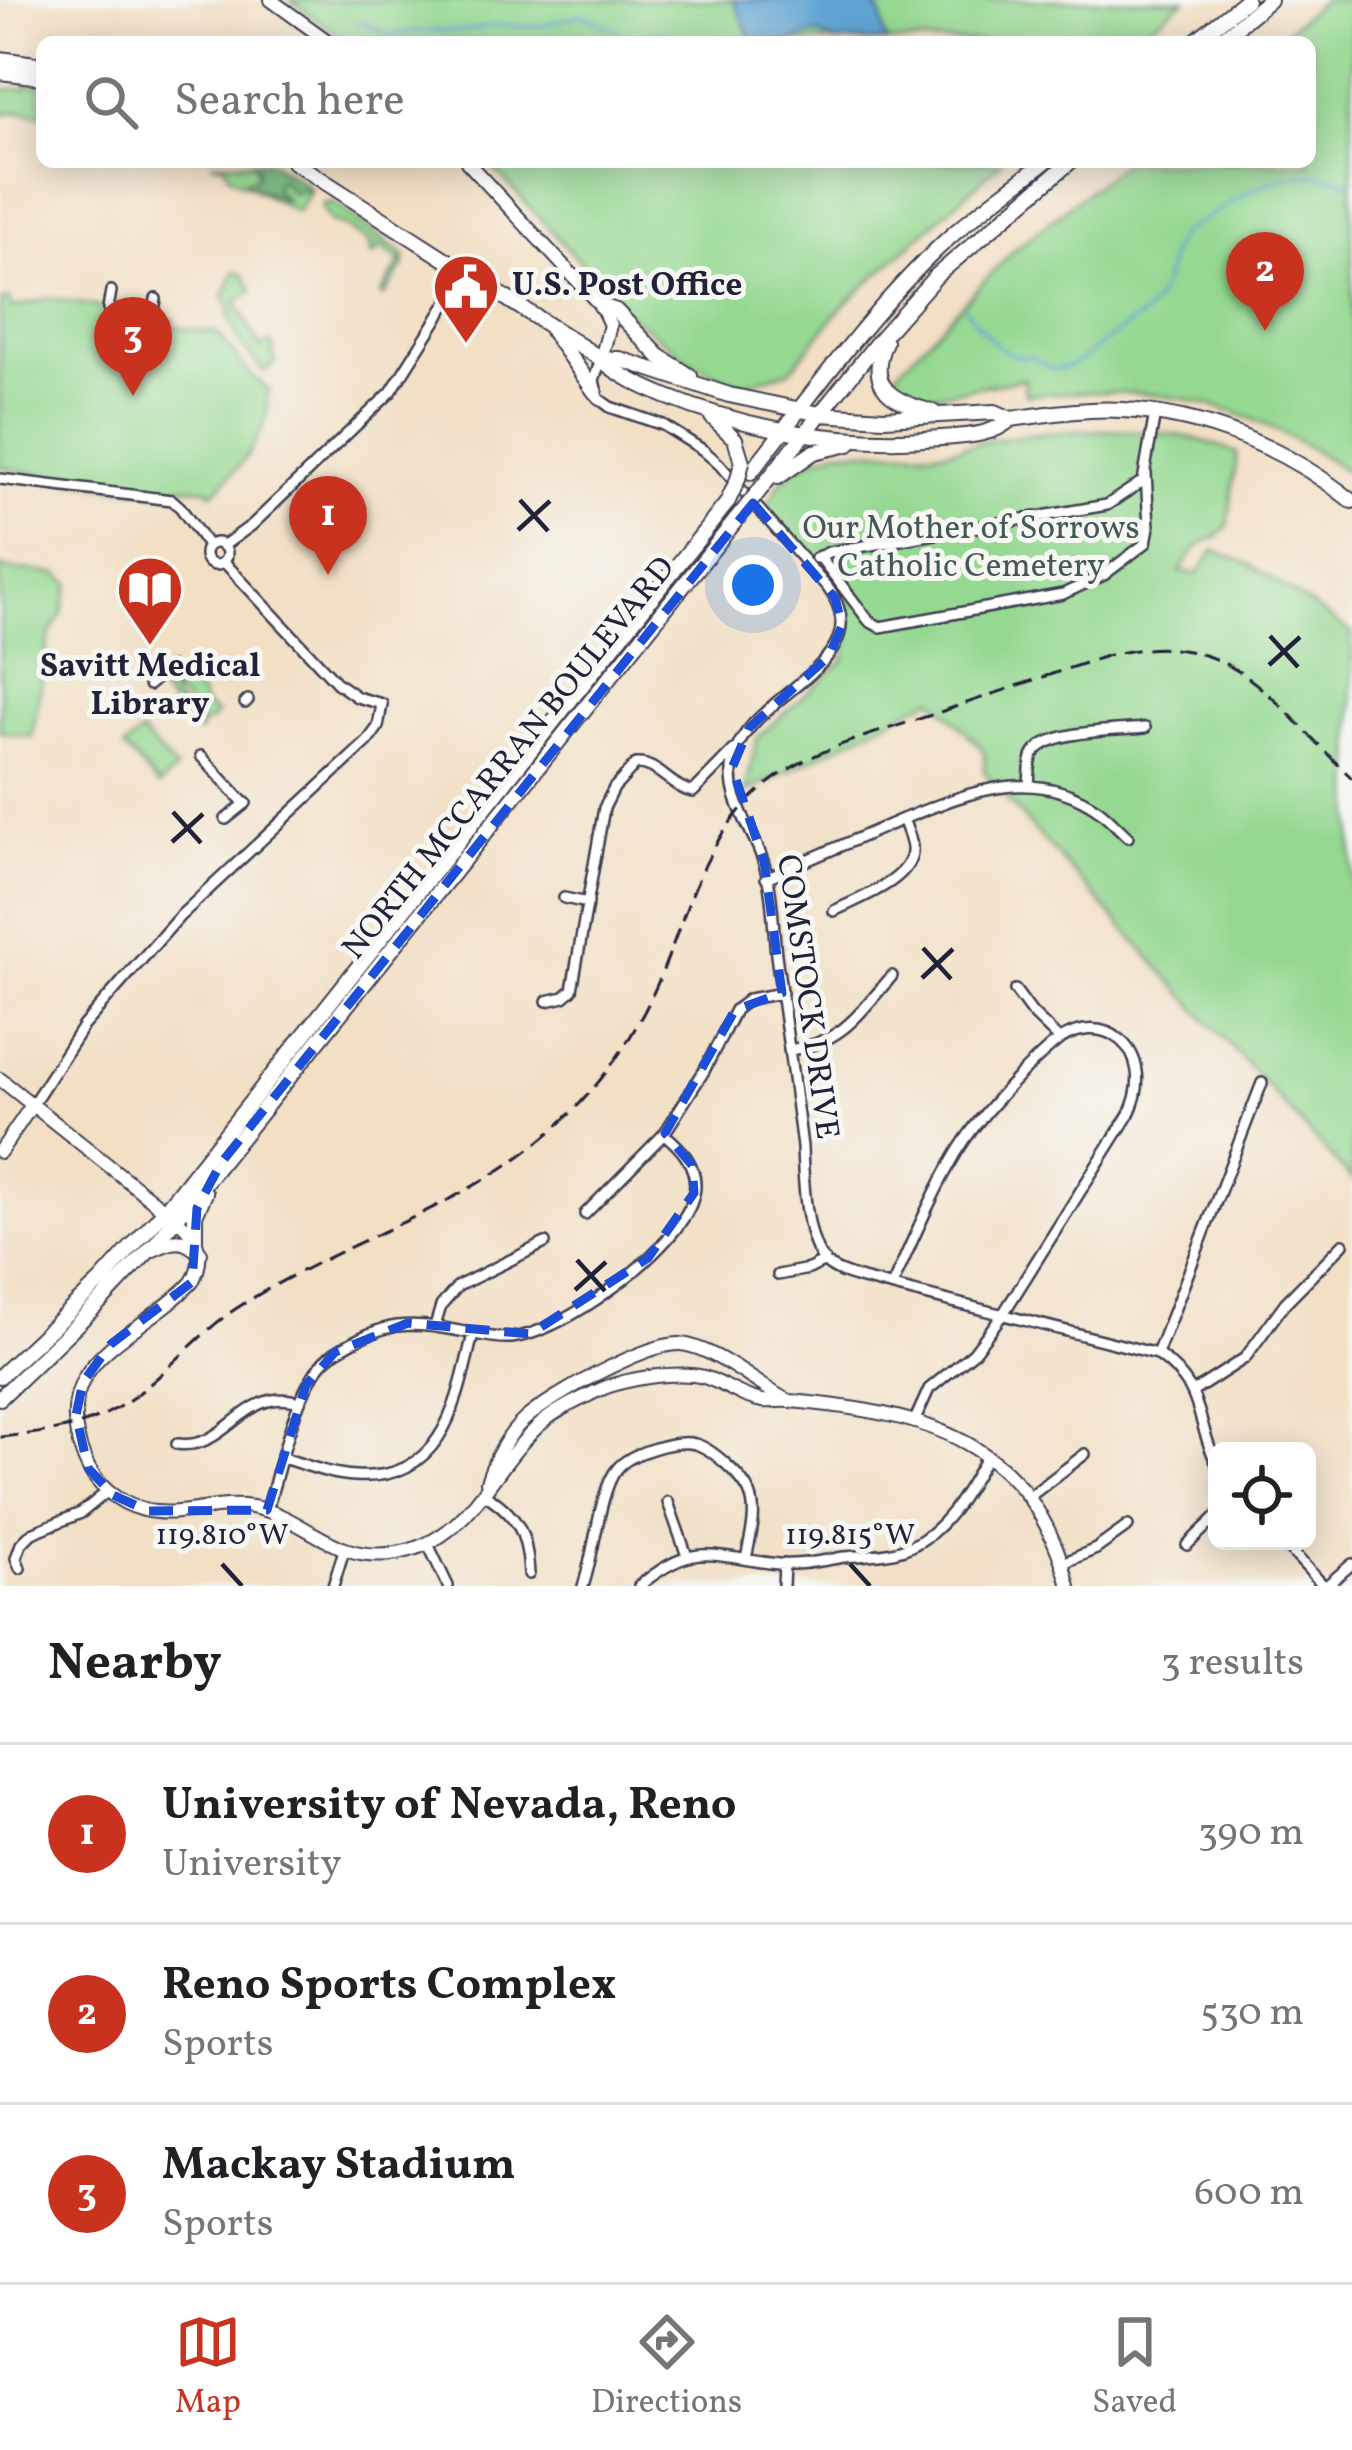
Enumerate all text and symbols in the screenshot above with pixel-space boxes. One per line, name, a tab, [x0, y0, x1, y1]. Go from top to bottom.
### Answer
search box	[36, 36, 1316, 168]
icon: search	[78, 69, 144, 135]
text: Search here	[174, 71, 405, 134]
pin: 2	[1226, 232, 1304, 331]
public building icon: U.S. Post Office	[431, 252, 501, 346]
place label: U.S. Post Office	[512, 264, 742, 310]
pin: 3	[94, 297, 172, 396]
pin: 1	[289, 476, 367, 575]
park label: Our Mother of Sorrows Catholic Cemetery	[802, 507, 1140, 591]
street label: NORTH MCCARRAN BOULEVARD	[333, 548, 687, 970]
library icon: Savitt Medical Library	[115, 554, 185, 648]
your location	[723, 555, 783, 615]
place label: Savitt Medical Library	[40, 645, 260, 729]
street label: COMSTOCK DRIVE	[763, 852, 849, 1142]
map controls	[1208, 1442, 1316, 1550]
button: locate	[1208, 1442, 1316, 1550]
text: 119.810°W	[155, 1515, 289, 1557]
text: 119.815°W	[785, 1515, 915, 1557]
text: Nearby	[48, 1629, 222, 1700]
text: 3 results	[1161, 1637, 1304, 1691]
text: University of Nevada, Reno	[162, 1775, 737, 1838]
text: 1	[79, 1807, 95, 1861]
text: 390 m	[1198, 1807, 1304, 1861]
text: University	[162, 1838, 342, 1892]
text: Reno Sports Complex	[162, 1955, 616, 2018]
text: 2	[77, 1987, 97, 2041]
text: 530 m	[1200, 1987, 1304, 2041]
text: Sports	[162, 2018, 273, 2072]
text: Mackay Stadium	[162, 2135, 515, 2198]
text: 3	[77, 2167, 97, 2221]
text: 600 m	[1194, 2167, 1304, 2221]
text: Sports	[162, 2198, 273, 2252]
tab: Map	[175, 2309, 241, 2427]
tab: Directions	[591, 2309, 742, 2427]
tab: Saved	[1092, 2309, 1177, 2427]

